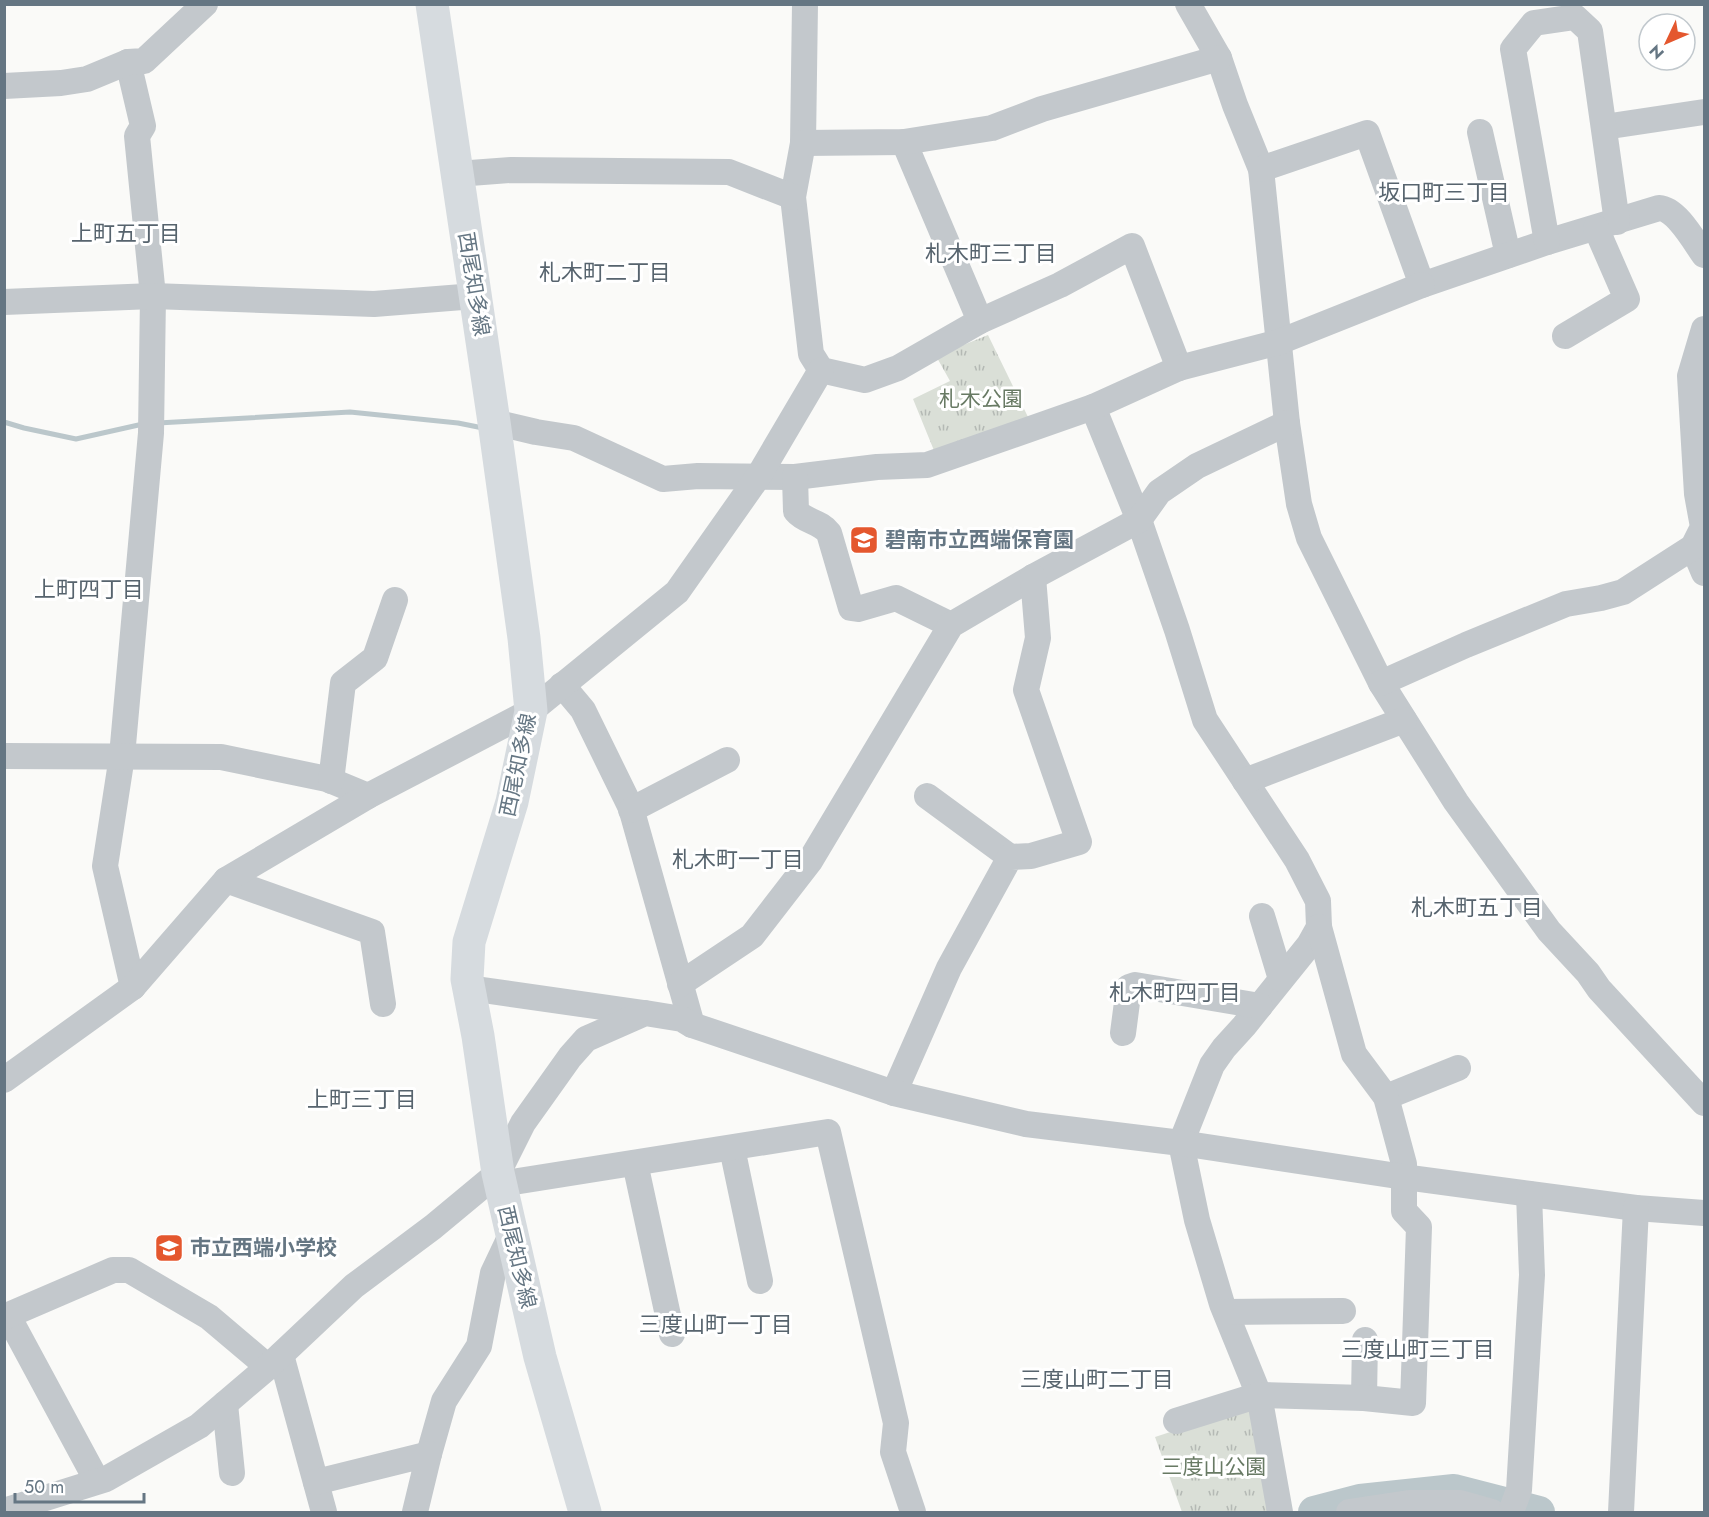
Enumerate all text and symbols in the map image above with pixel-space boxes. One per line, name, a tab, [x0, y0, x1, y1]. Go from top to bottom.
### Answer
north arrow	[1637, 12, 1697, 72]
text: N	[1644, 40, 1669, 65]
district label: 坂口町三丁目	[1378, 176, 1510, 208]
district label: 上町五丁目	[71, 217, 181, 249]
street label: 西尾知多線	[451, 230, 497, 338]
district label: 札木町三丁目	[925, 237, 1057, 269]
district label: 札木町二丁目	[539, 256, 671, 288]
park label: 札木公園	[939, 384, 1023, 414]
school or university icon: 碧南市立西端保育園	[848, 524, 880, 556]
place label: 碧南市立西端保育園	[885, 525, 1074, 555]
district label: 上町四丁目	[34, 573, 144, 605]
street label: 西尾知多線	[492, 711, 544, 819]
district label: 札木町一丁目	[672, 843, 804, 875]
district label: 札木町五丁目	[1411, 891, 1543, 923]
district label: 札木町四丁目	[1109, 976, 1241, 1008]
district label: 上町三丁目	[307, 1083, 417, 1115]
street label: 西尾知多線	[491, 1202, 543, 1312]
school or university icon: 市立西端小学校	[153, 1232, 185, 1264]
place label: 市立西端小学校	[190, 1233, 337, 1263]
district label: 三度山町一丁目	[639, 1308, 793, 1340]
district label: 三度山町三丁目	[1341, 1333, 1495, 1365]
district label: 三度山町二丁目	[1020, 1363, 1174, 1395]
park label: 三度山公園	[1162, 1452, 1267, 1482]
scale bar	[15, 1466, 144, 1504]
text: 50 m	[24, 1474, 64, 1500]

